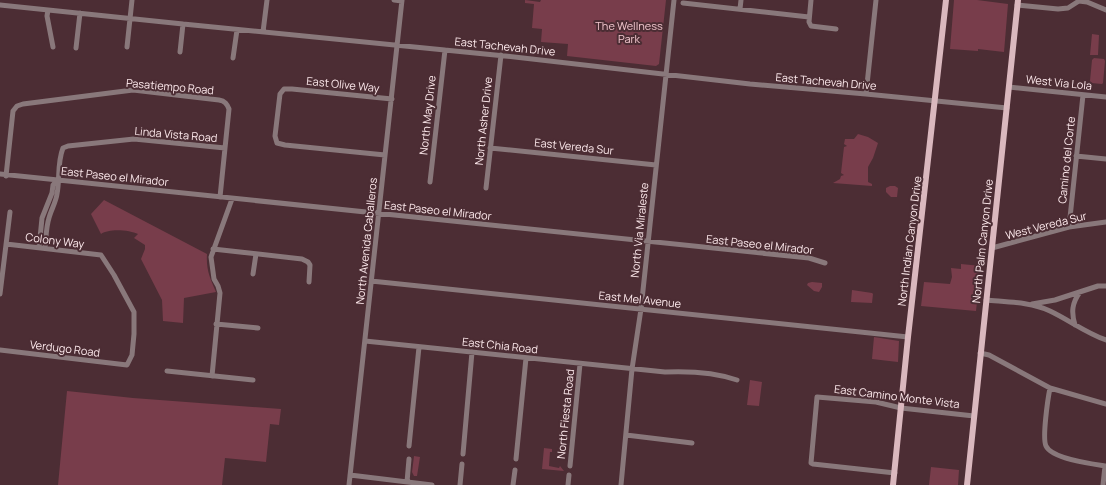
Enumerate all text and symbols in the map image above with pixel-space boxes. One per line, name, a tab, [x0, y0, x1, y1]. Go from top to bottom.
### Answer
park label: The Wellness Park	[595, 18, 663, 46]
street label: East Tachevah Drive	[454, 33, 557, 59]
street label: East Tachevah Drive	[775, 69, 878, 93]
street label: West Via Lola	[1025, 71, 1093, 93]
street label: East Olive Way	[306, 73, 380, 95]
street label: North May Drive	[415, 74, 439, 156]
street label: Pasatiempo Road	[125, 75, 215, 97]
street label: North Asher Drive	[471, 76, 495, 166]
street label: Camino del Corte	[1054, 115, 1078, 204]
street label: Linda Vista Road	[134, 123, 218, 145]
street label: East Vereda Sur	[534, 134, 614, 158]
street label: East Paseo el Mirador	[60, 163, 170, 189]
street label: North Indian Canyon Drive	[894, 175, 924, 307]
street label: North Avenida Caballeros	[352, 177, 380, 305]
street label: North Palm Canyon Drive	[968, 178, 996, 304]
street label: North Via Miraleste	[627, 181, 652, 278]
street label: East Paseo el Mirador	[383, 197, 493, 223]
street label: West Vereda Sur	[1004, 208, 1088, 242]
street label: Colony Way	[25, 229, 85, 251]
street label: East Paseo el Mirador	[705, 231, 815, 257]
street label: East Mel Avenue	[598, 287, 683, 311]
street label: East Chia Road	[461, 334, 539, 356]
street label: Verdugo Road	[29, 336, 101, 360]
street label: North Fiesta Road	[553, 368, 577, 460]
street label: East Camino Monte Vista	[833, 381, 961, 411]

